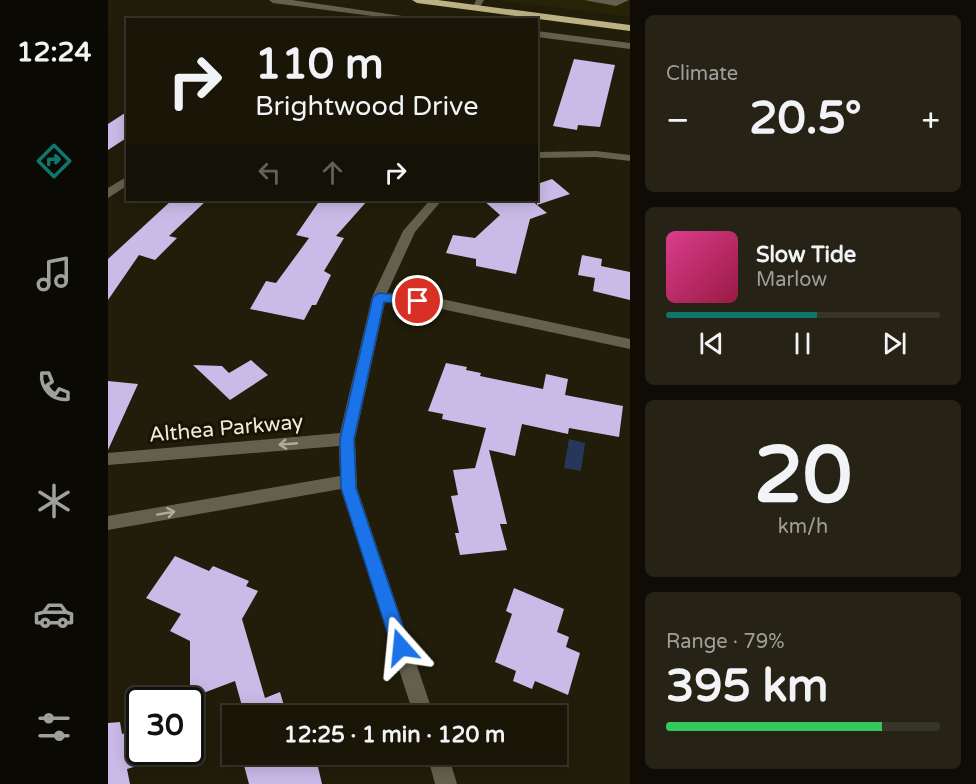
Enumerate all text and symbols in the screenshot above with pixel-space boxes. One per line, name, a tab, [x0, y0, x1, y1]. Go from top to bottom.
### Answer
text: 12:24	[17, 36, 91, 69]
text: 110 m	[255, 39, 384, 90]
icon: right	[156, 42, 234, 120]
text: Climate	[666, 62, 738, 86]
text: Brightwood Drive	[255, 90, 479, 123]
text: 20.5°	[749, 92, 862, 146]
text: −	[666, 101, 690, 140]
text: +	[921, 101, 940, 140]
icon: directions	[33, 140, 75, 182]
icon: left	[253, 156, 286, 189]
icon: ahead	[316, 156, 349, 189]
icon: right	[379, 156, 412, 189]
text: Slow Tide	[756, 242, 856, 268]
icon: music	[33, 253, 75, 295]
text: Marlow	[756, 268, 827, 292]
pin	[392, 275, 443, 326]
icon: arrive	[401, 284, 434, 317]
icon: previous	[695, 327, 728, 360]
icon: pause	[786, 327, 819, 360]
icon: next	[878, 327, 911, 360]
icon: phone	[33, 366, 75, 408]
street label: Althea Parkway	[148, 409, 304, 448]
text: 20	[754, 429, 852, 523]
one-way arrow	[279, 439, 299, 450]
icon: climate	[33, 480, 75, 522]
one-way arrow	[155, 507, 175, 518]
text: km/h	[778, 515, 828, 539]
icon: car	[33, 593, 75, 635]
position arrow	[369, 615, 433, 679]
text: Range · 79%	[666, 630, 785, 654]
text: 395 km	[666, 660, 828, 714]
speed limit sign: 30	[126, 687, 204, 765]
icon: filters	[33, 706, 75, 748]
text: 12:25 · 1 min · 120 m	[284, 722, 505, 748]

